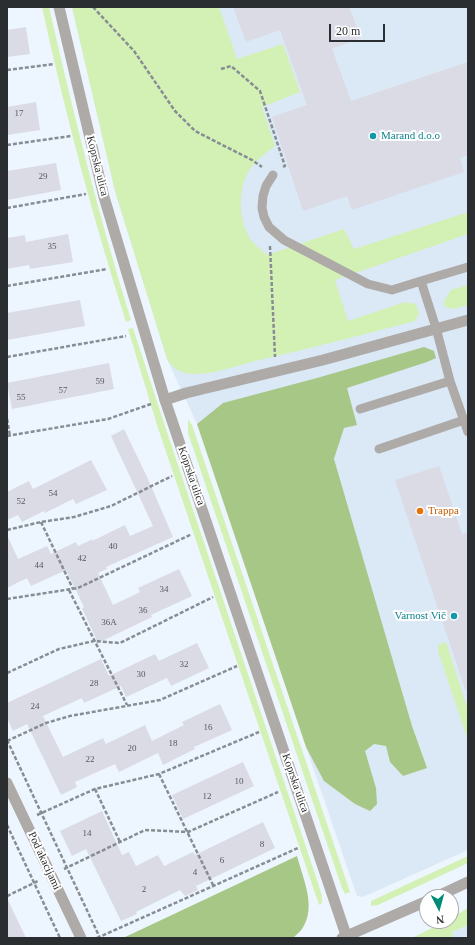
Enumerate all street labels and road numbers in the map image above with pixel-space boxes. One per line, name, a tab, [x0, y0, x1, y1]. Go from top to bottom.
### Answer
street label: Koprska ulica	[83, 135, 111, 197]
street label: Koprska ulica	[175, 445, 207, 507]
street label: Koprska ulica	[279, 752, 311, 814]
street label: Pod akacijami	[25, 830, 63, 892]

